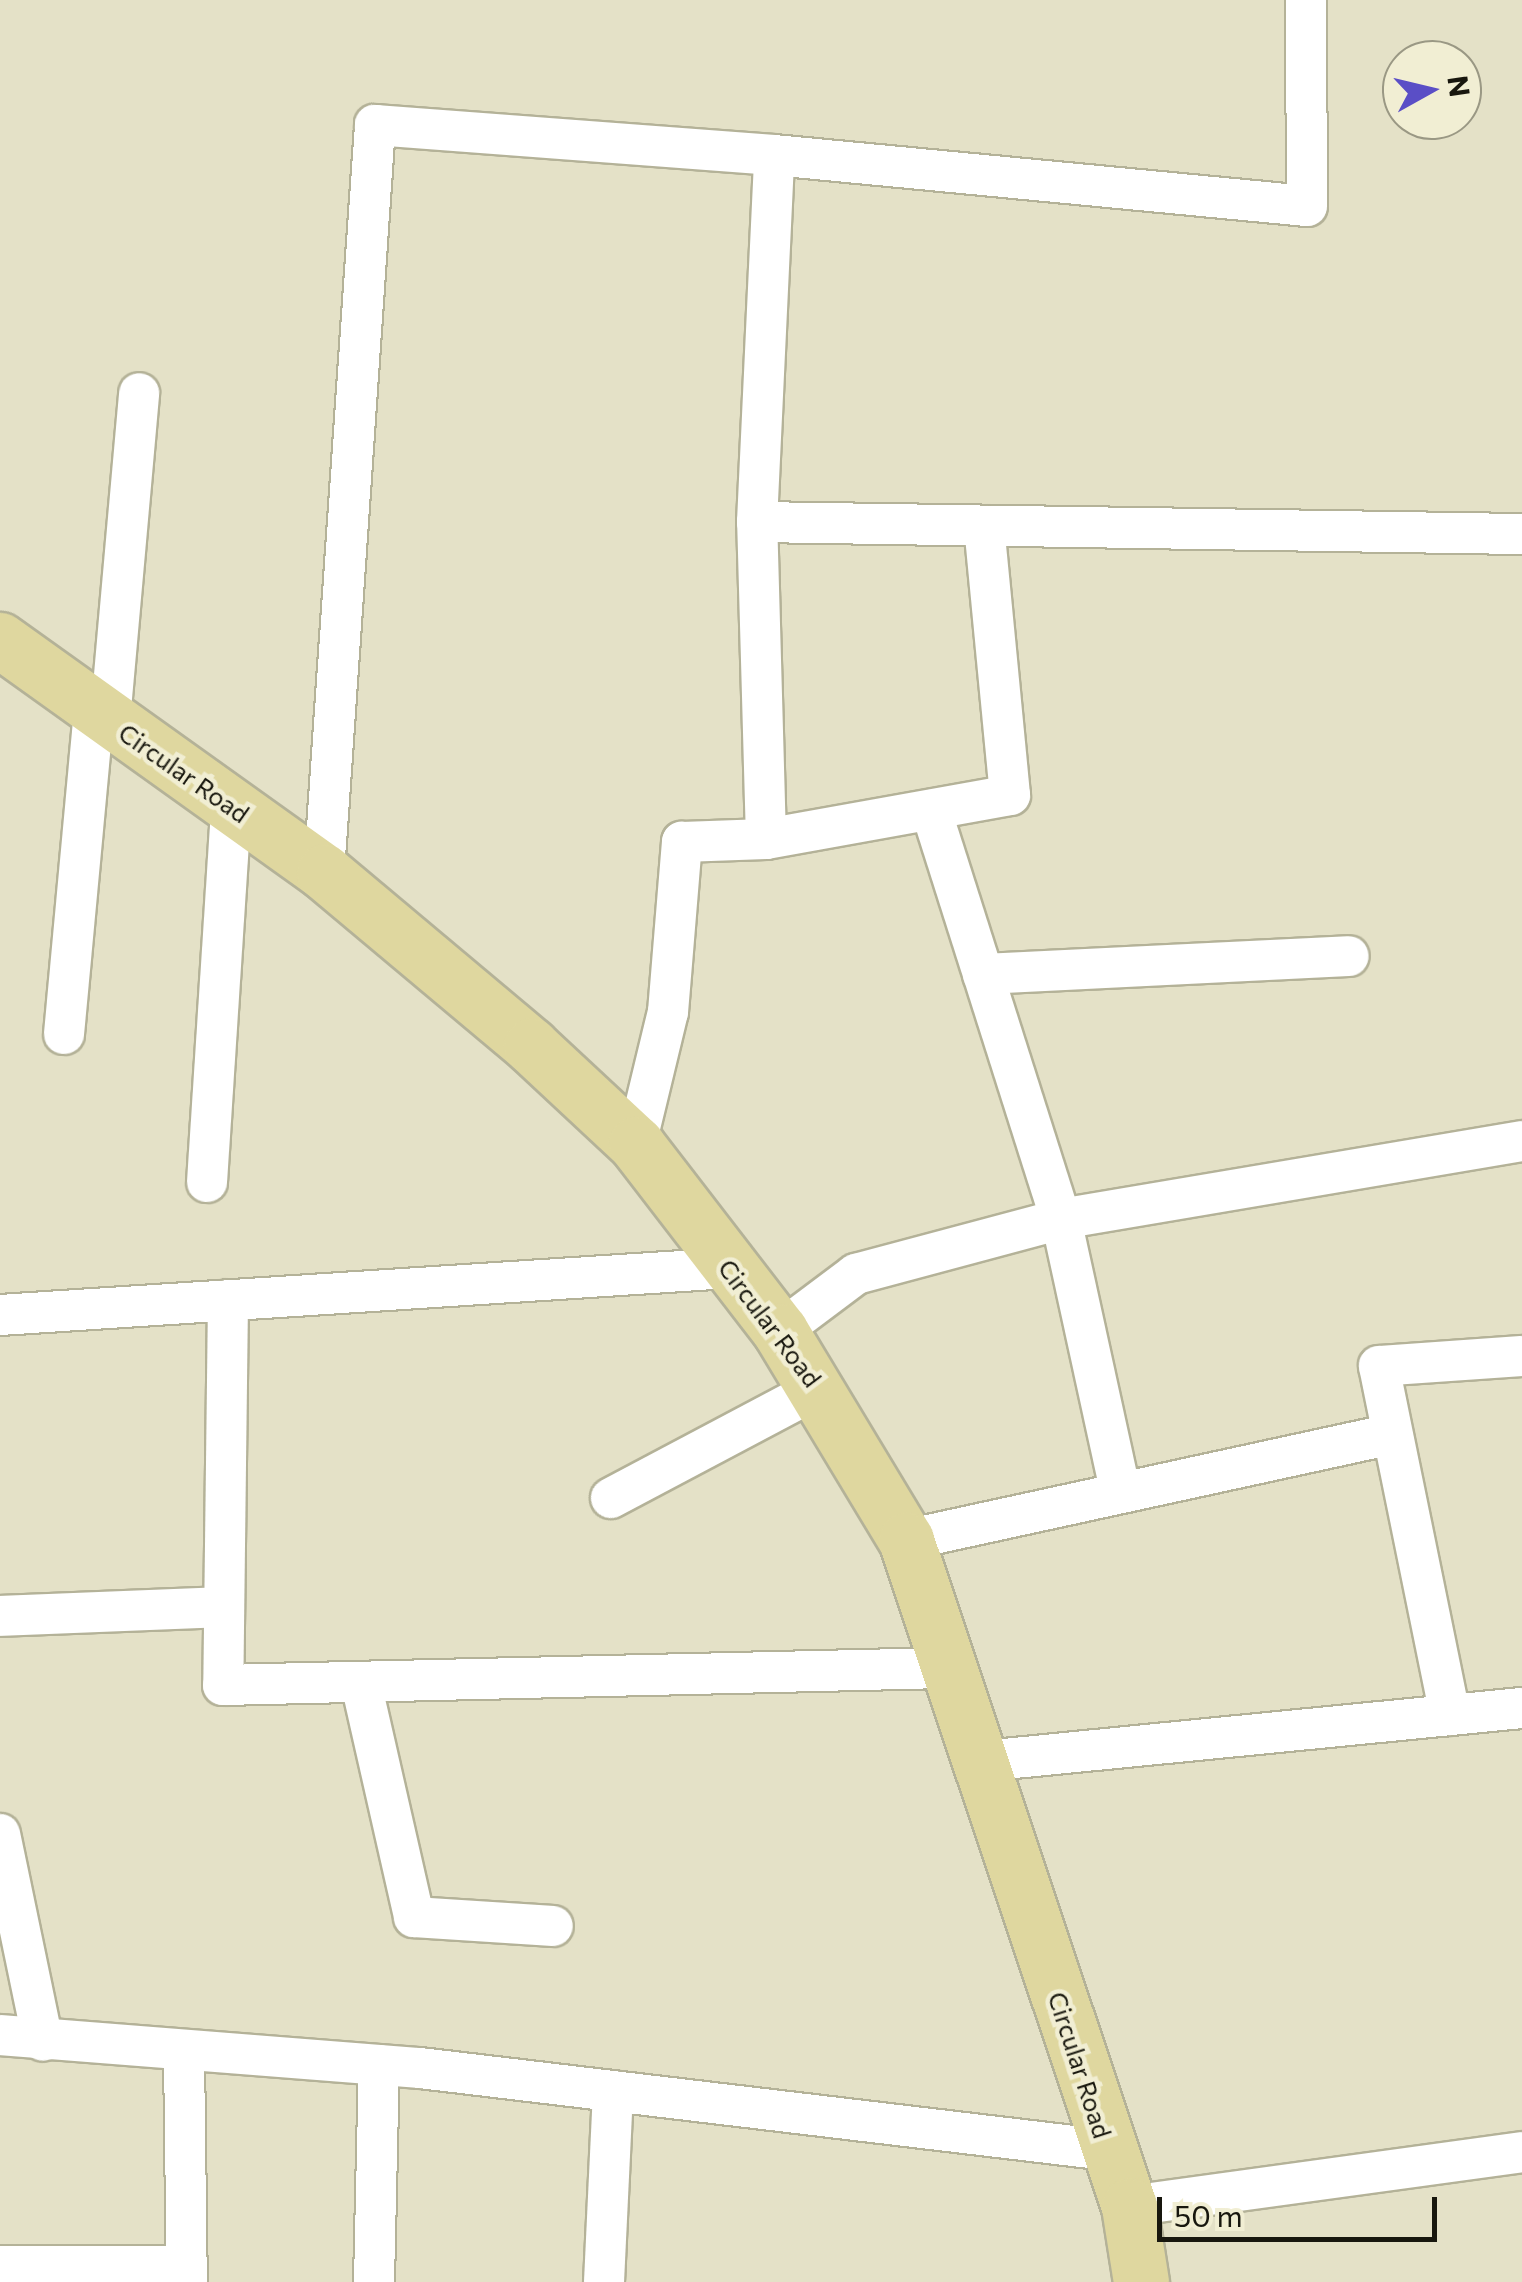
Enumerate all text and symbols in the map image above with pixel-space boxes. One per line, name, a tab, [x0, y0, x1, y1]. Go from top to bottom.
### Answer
north arrow	[1382, 40, 1482, 140]
text: N	[1441, 73, 1478, 99]
street label: Circular Road	[113, 717, 255, 829]
street label: Circular Road	[712, 1253, 828, 1393]
street label: Circular Road	[1042, 1988, 1118, 2142]
scale bar	[1162, 2177, 1442, 2239]
text: 50 m	[1174, 2196, 1243, 2233]

